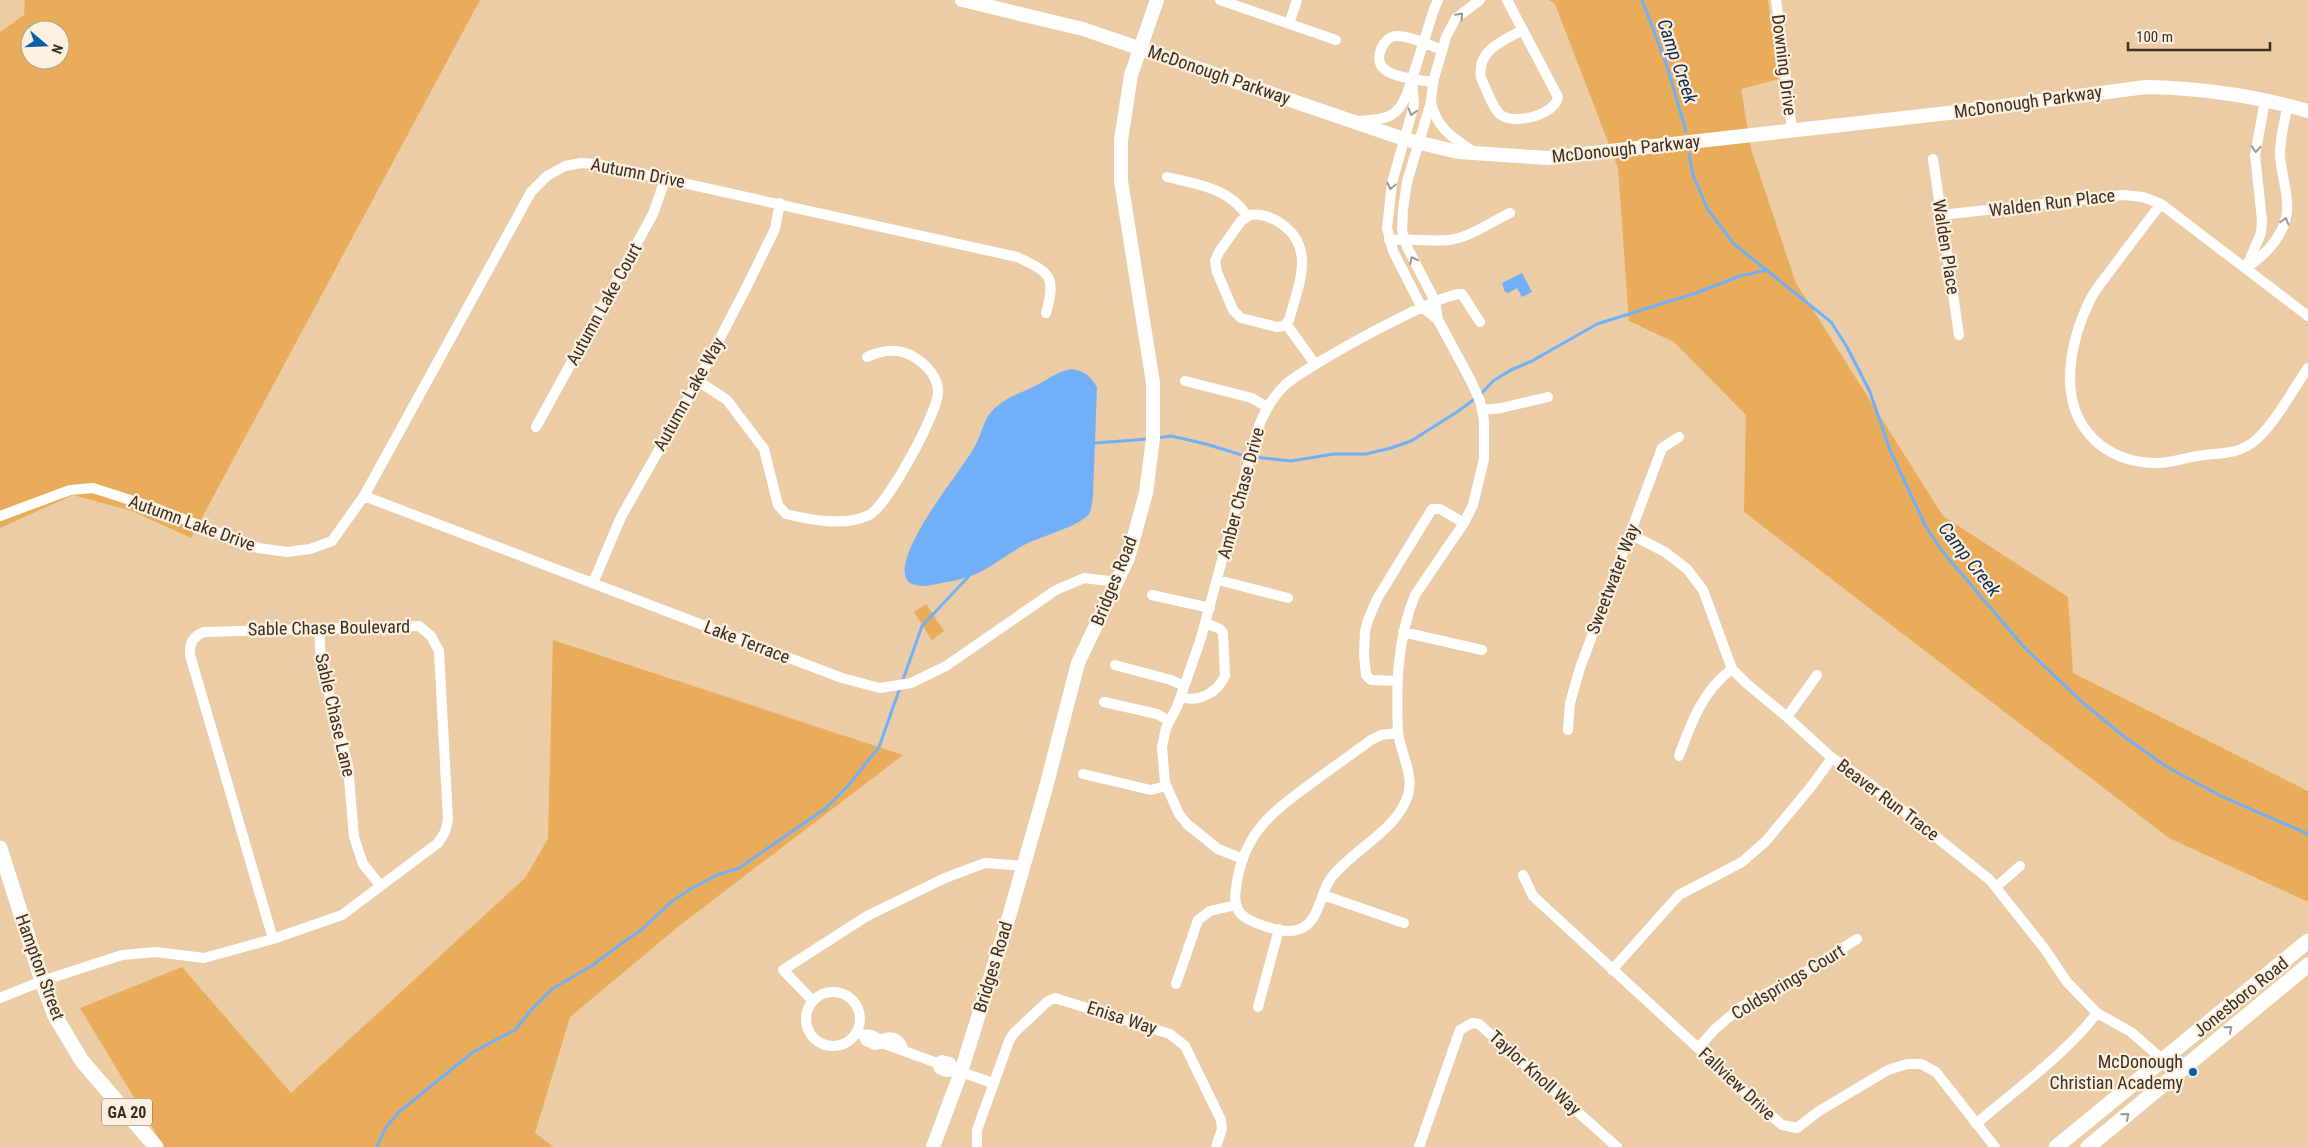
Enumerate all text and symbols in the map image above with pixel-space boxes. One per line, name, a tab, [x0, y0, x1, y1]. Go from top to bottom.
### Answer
one-way arrow	[1454, 13, 1463, 22]
street label: Downing Drive	[1768, 13, 1801, 117]
water label: Camp Creek	[1652, 16, 1703, 107]
north arrow	[20, 20, 70, 70]
scale bar	[2128, 20, 2270, 52]
text: 100 m	[2136, 28, 2173, 46]
street label: McDonough Parkway	[1145, 40, 1294, 109]
text: N	[48, 43, 66, 56]
street label: McDonough Parkway	[1953, 81, 2104, 122]
one-way arrow	[1407, 108, 1417, 116]
street label: McDonough Parkway	[1551, 130, 1702, 167]
one-way arrow	[2251, 145, 2262, 153]
street label: Autumn Drive	[589, 153, 687, 192]
one-way arrow	[1386, 182, 1397, 191]
street label: Walden Run Place	[1988, 184, 2116, 221]
street label: Walden Place	[1929, 198, 1964, 296]
one-way arrow	[2279, 217, 2289, 225]
street label: Autumn Lake Court	[561, 239, 646, 368]
one-way arrow	[1409, 256, 1419, 265]
street label: Autumn Lake Way	[649, 333, 729, 454]
street label: Amber Chase Drive	[1213, 425, 1268, 561]
street label: Autumn Lake Drive	[126, 490, 258, 555]
water label: Camp Creek	[1933, 518, 2006, 602]
street label: Sweetwater Way	[1582, 520, 1643, 637]
street label: Bridges Road	[1086, 533, 1141, 628]
street label: Sable Chase Boulevard	[248, 616, 410, 639]
street label: Lake Terrace	[701, 616, 793, 668]
street label: Sable Chase Lane	[311, 651, 360, 779]
street label: Beaver Run Trace	[1833, 754, 1943, 845]
street label: Hampton Street	[12, 911, 69, 1023]
street label: Bridges Road	[969, 919, 1016, 1015]
street label: Coldsprings Court	[1727, 940, 1848, 1024]
street label: Jonesboro Road	[2189, 952, 2292, 1041]
street label: Enisa Way	[1085, 996, 1160, 1039]
street label: Taylor Knoll Way	[1485, 1026, 1586, 1120]
one-way arrow	[2224, 1026, 2233, 1035]
street label: Fallview Drive	[1695, 1043, 1780, 1124]
place label: McDonough Christian Academy	[2050, 1051, 2183, 1093]
marker: McDonough Christian Academy	[2187, 1066, 2199, 1078]
road number: GA 20	[102, 1098, 152, 1126]
one-way arrow	[2120, 1113, 2129, 1122]

